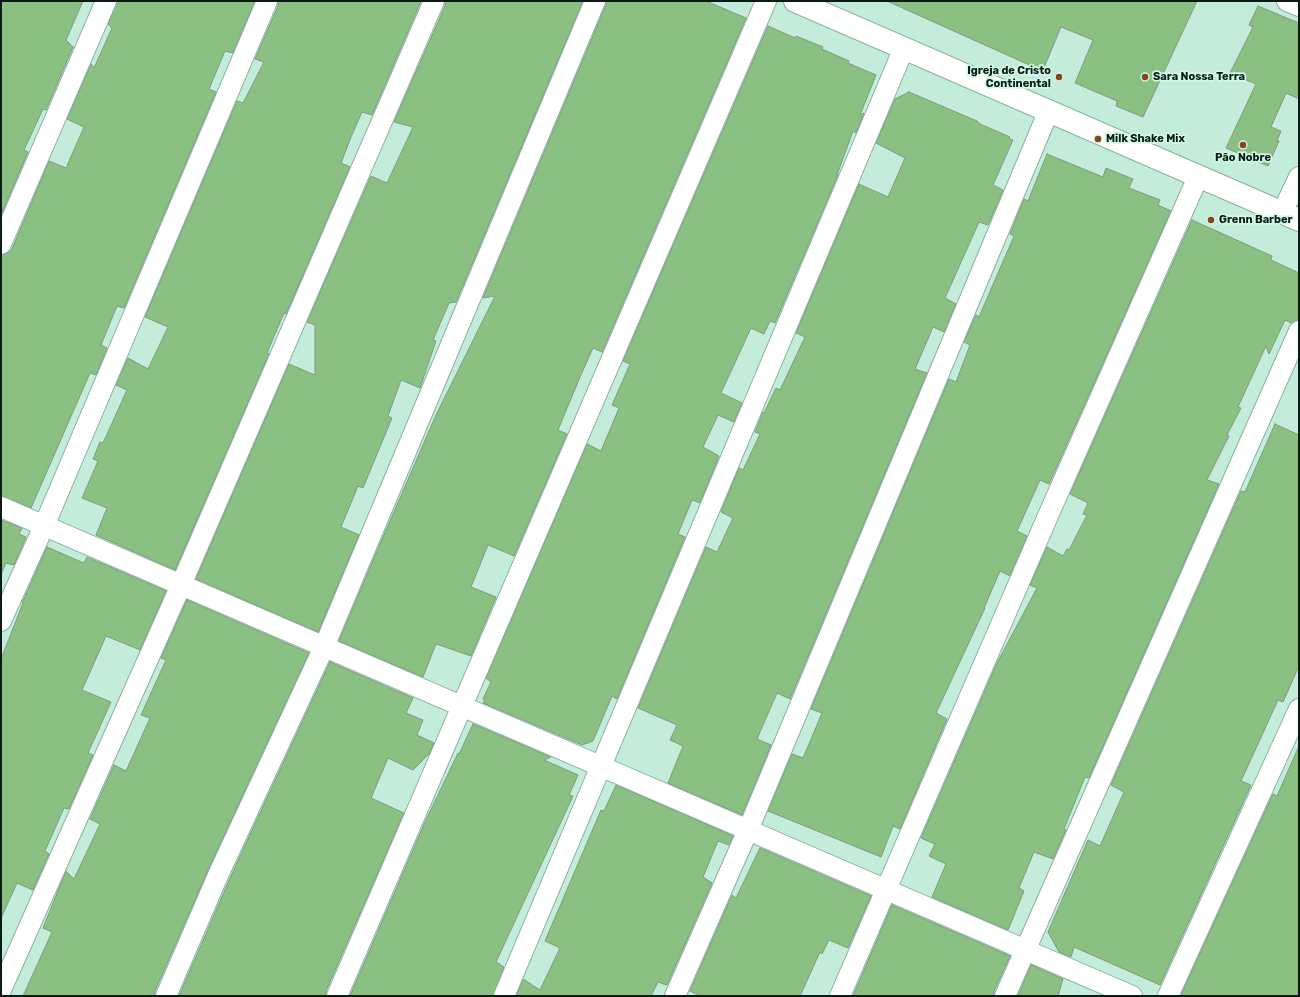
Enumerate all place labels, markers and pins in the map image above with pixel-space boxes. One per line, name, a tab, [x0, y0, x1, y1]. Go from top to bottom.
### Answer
place label: Igreja de Cristo Continental	[967, 64, 1051, 90]
place label: Sara Nossa Terra	[1153, 70, 1245, 84]
marker: Igreja de Cristo Continental	[1054, 72, 1064, 82]
marker: Sara Nossa Terra	[1140, 72, 1150, 82]
place label: Milk Shake Mix	[1106, 132, 1185, 146]
marker: Milk Shake Mix	[1093, 134, 1103, 144]
marker: Pão Nobre	[1238, 140, 1248, 150]
place label: Pão Nobre	[1215, 151, 1271, 165]
place label: Grenn Barber	[1219, 213, 1293, 227]
marker: Grenn Barber	[1206, 215, 1216, 225]

